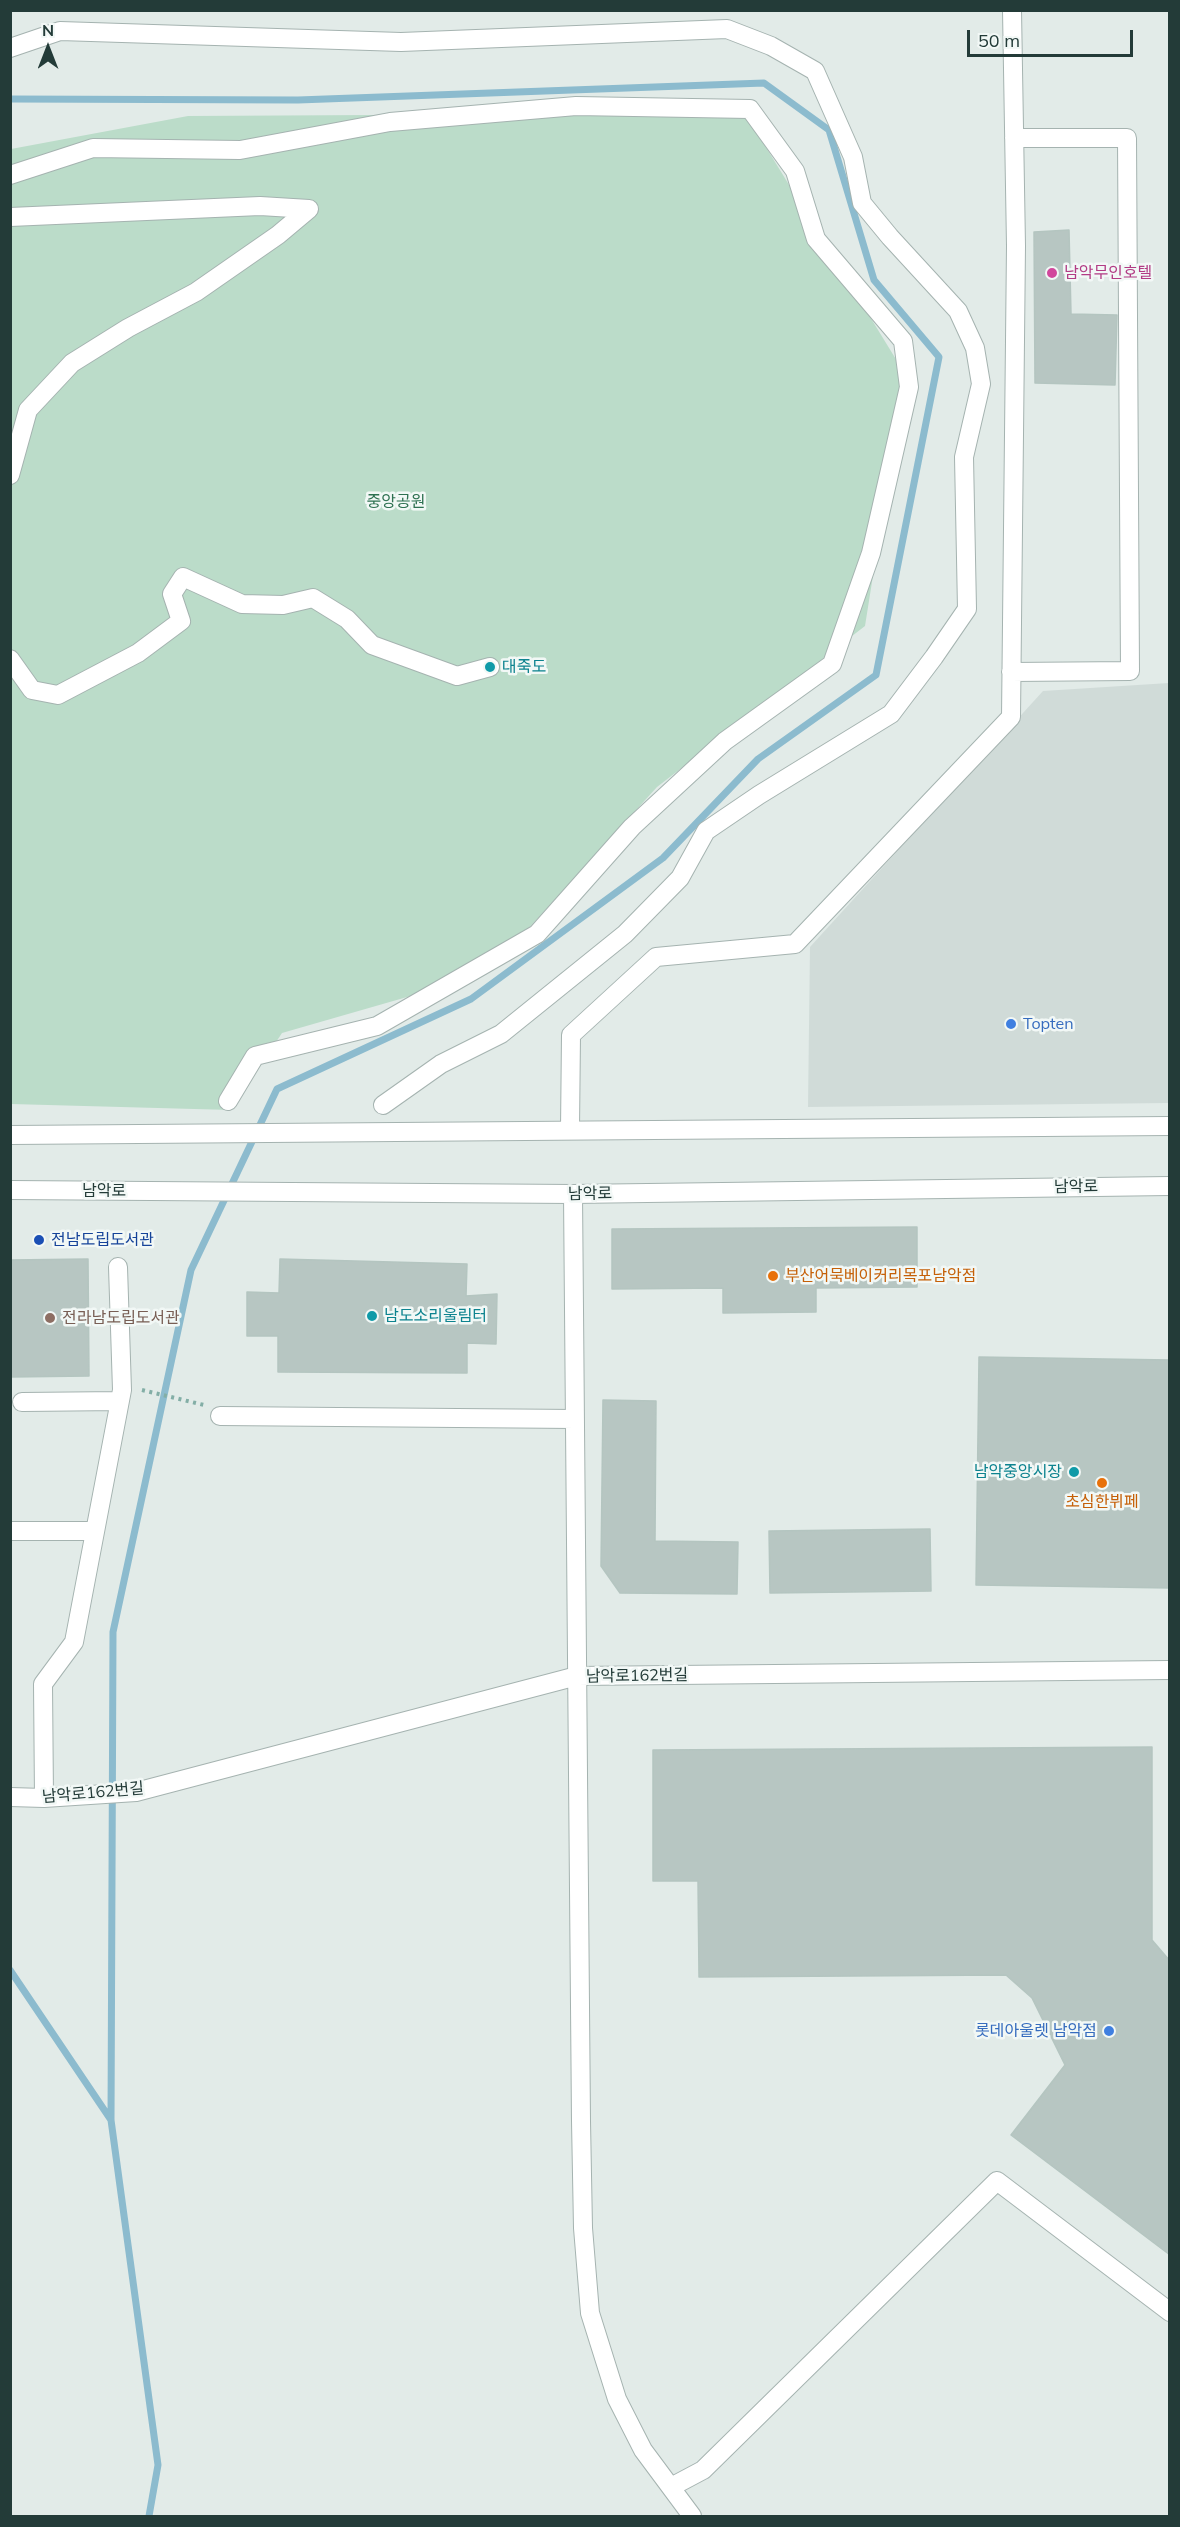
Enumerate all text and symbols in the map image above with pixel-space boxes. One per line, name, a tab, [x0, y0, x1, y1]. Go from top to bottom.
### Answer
north arrow	[18, 18, 78, 78]
scale bar	[970, 18, 1136, 56]
text: N	[42, 20, 54, 40]
text: 50 m	[978, 29, 1020, 52]
place label: 남악무인호텔	[1064, 263, 1152, 283]
marker: 남악무인호텔	[1045, 266, 1059, 280]
park label: 중앙공원	[367, 492, 425, 512]
place label: 대죽도	[502, 657, 546, 677]
marker: 대죽도	[483, 660, 497, 674]
place label: Topten	[1023, 1014, 1074, 1034]
marker: Topten	[1004, 1017, 1018, 1031]
street label: 남악로	[1054, 1177, 1098, 1197]
street label: 남악로	[82, 1181, 126, 1201]
street label: 남악로	[568, 1184, 612, 1204]
place label: 전남도립도서관	[51, 1230, 154, 1250]
marker: 전남도립도서관	[32, 1233, 46, 1247]
place label: 부산어묵베이커리목포남악점	[785, 1266, 976, 1286]
marker: 부산어묵베이커리목포남악점	[766, 1269, 780, 1283]
place label: 남도소리울림터	[384, 1306, 487, 1326]
place label: 전라남도립도서관	[62, 1308, 180, 1328]
marker: 남도소리울림터	[365, 1309, 379, 1323]
marker: 전라남도립도서관	[43, 1311, 57, 1325]
place label: 남악중앙시장	[974, 1462, 1062, 1482]
marker: 남악중앙시장	[1067, 1465, 1081, 1479]
marker: 초심한뷔페	[1095, 1476, 1109, 1490]
place label: 초심한뷔페	[1065, 1492, 1139, 1512]
street label: 남악로162번길	[586, 1666, 688, 1686]
street label: 남악로162번길	[41, 1779, 145, 1807]
place label: 롯데아울렛 남악점	[975, 2021, 1097, 2041]
marker: 롯데아울렛 남악점	[1102, 2024, 1116, 2038]

